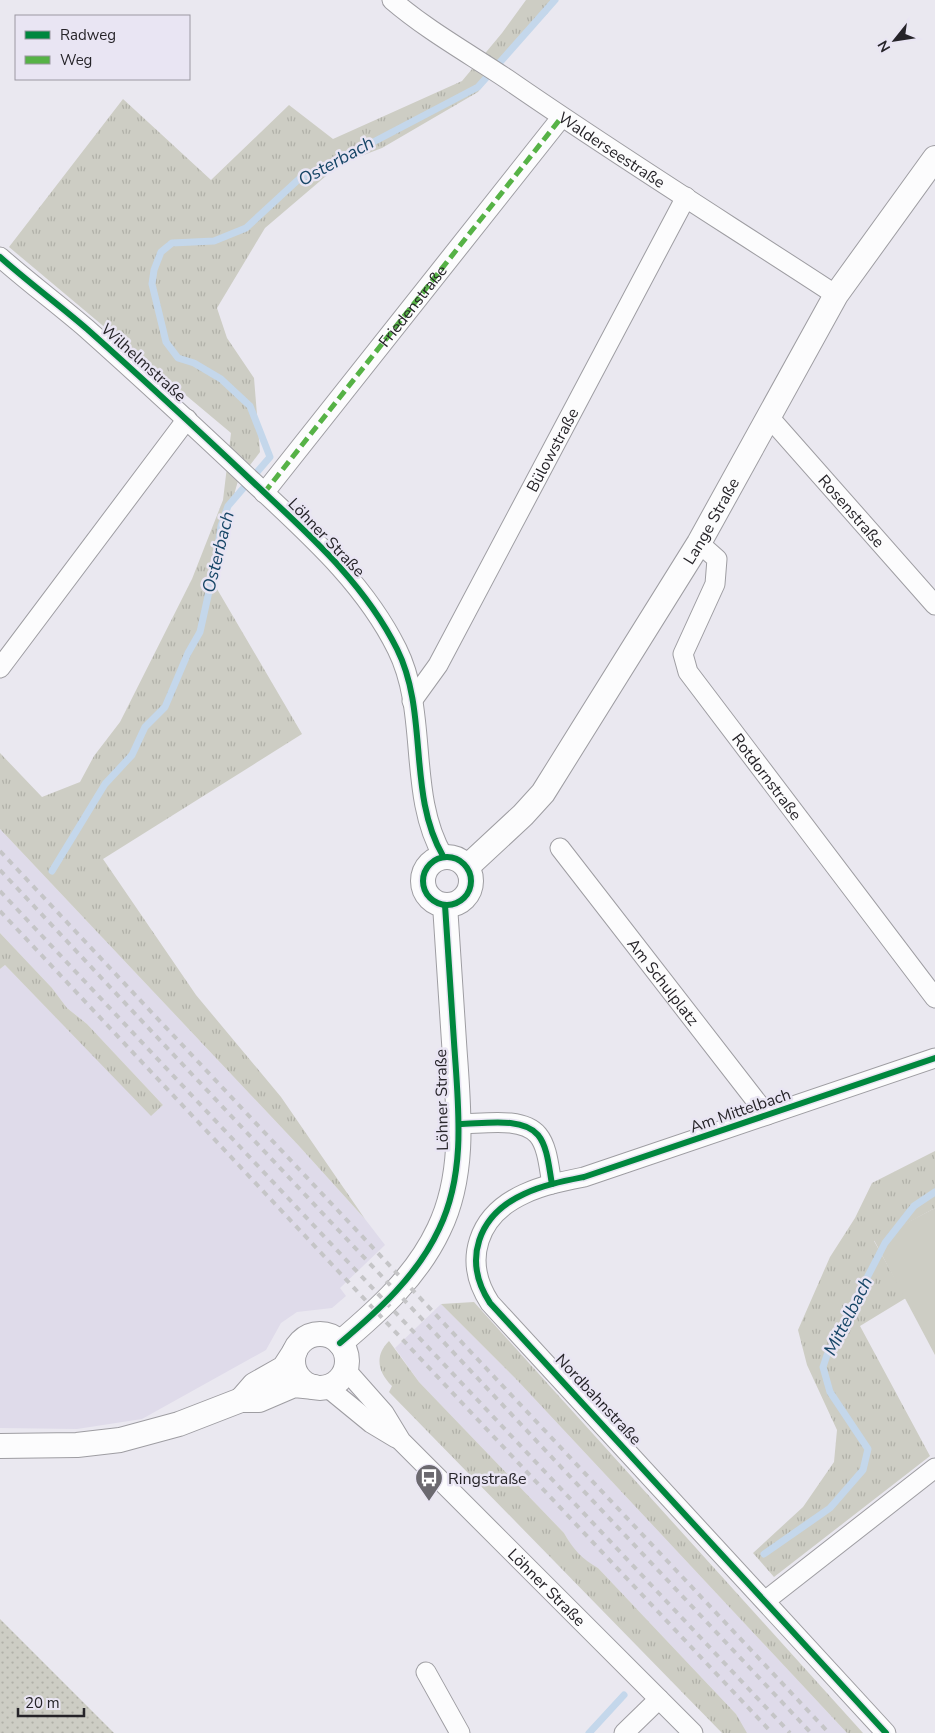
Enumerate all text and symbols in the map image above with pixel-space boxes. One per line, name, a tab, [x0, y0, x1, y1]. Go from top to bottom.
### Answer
legend	[15, 15, 190, 80]
north arrow	[870, 15, 920, 65]
text: Radweg	[60, 25, 116, 45]
text: N	[873, 37, 895, 56]
text: Weg	[60, 50, 92, 70]
street label: Walderseestraße	[554, 107, 669, 194]
water label: Osterbach	[294, 130, 378, 192]
street label: Friedenstraße	[374, 261, 453, 352]
street label: Wilhelmstraße	[96, 319, 191, 407]
street label: Bülowstraße	[522, 404, 584, 496]
street label: Rosenstraße	[813, 470, 889, 553]
street label: Lange Straße	[678, 474, 745, 569]
street label: Löhner Straße	[283, 493, 370, 582]
water label: Osterbach	[196, 509, 240, 595]
street label: Rotdornstraße	[726, 729, 807, 825]
street label: Am Schulplatz	[622, 934, 704, 1030]
street label: Löhner Straße	[430, 1049, 454, 1151]
street label: Am Mittelbach	[687, 1083, 794, 1138]
water label: Mittelbach	[818, 1273, 878, 1359]
street label: Nordbahnstraße	[550, 1349, 646, 1450]
bus stop icon: Ringstraße	[414, 1463, 444, 1502]
place label: Ringstraße	[448, 1468, 527, 1490]
street label: Löhner Straße	[502, 1544, 590, 1632]
scale bar	[18, 1686, 84, 1718]
text: 20 m	[25, 1693, 60, 1713]

